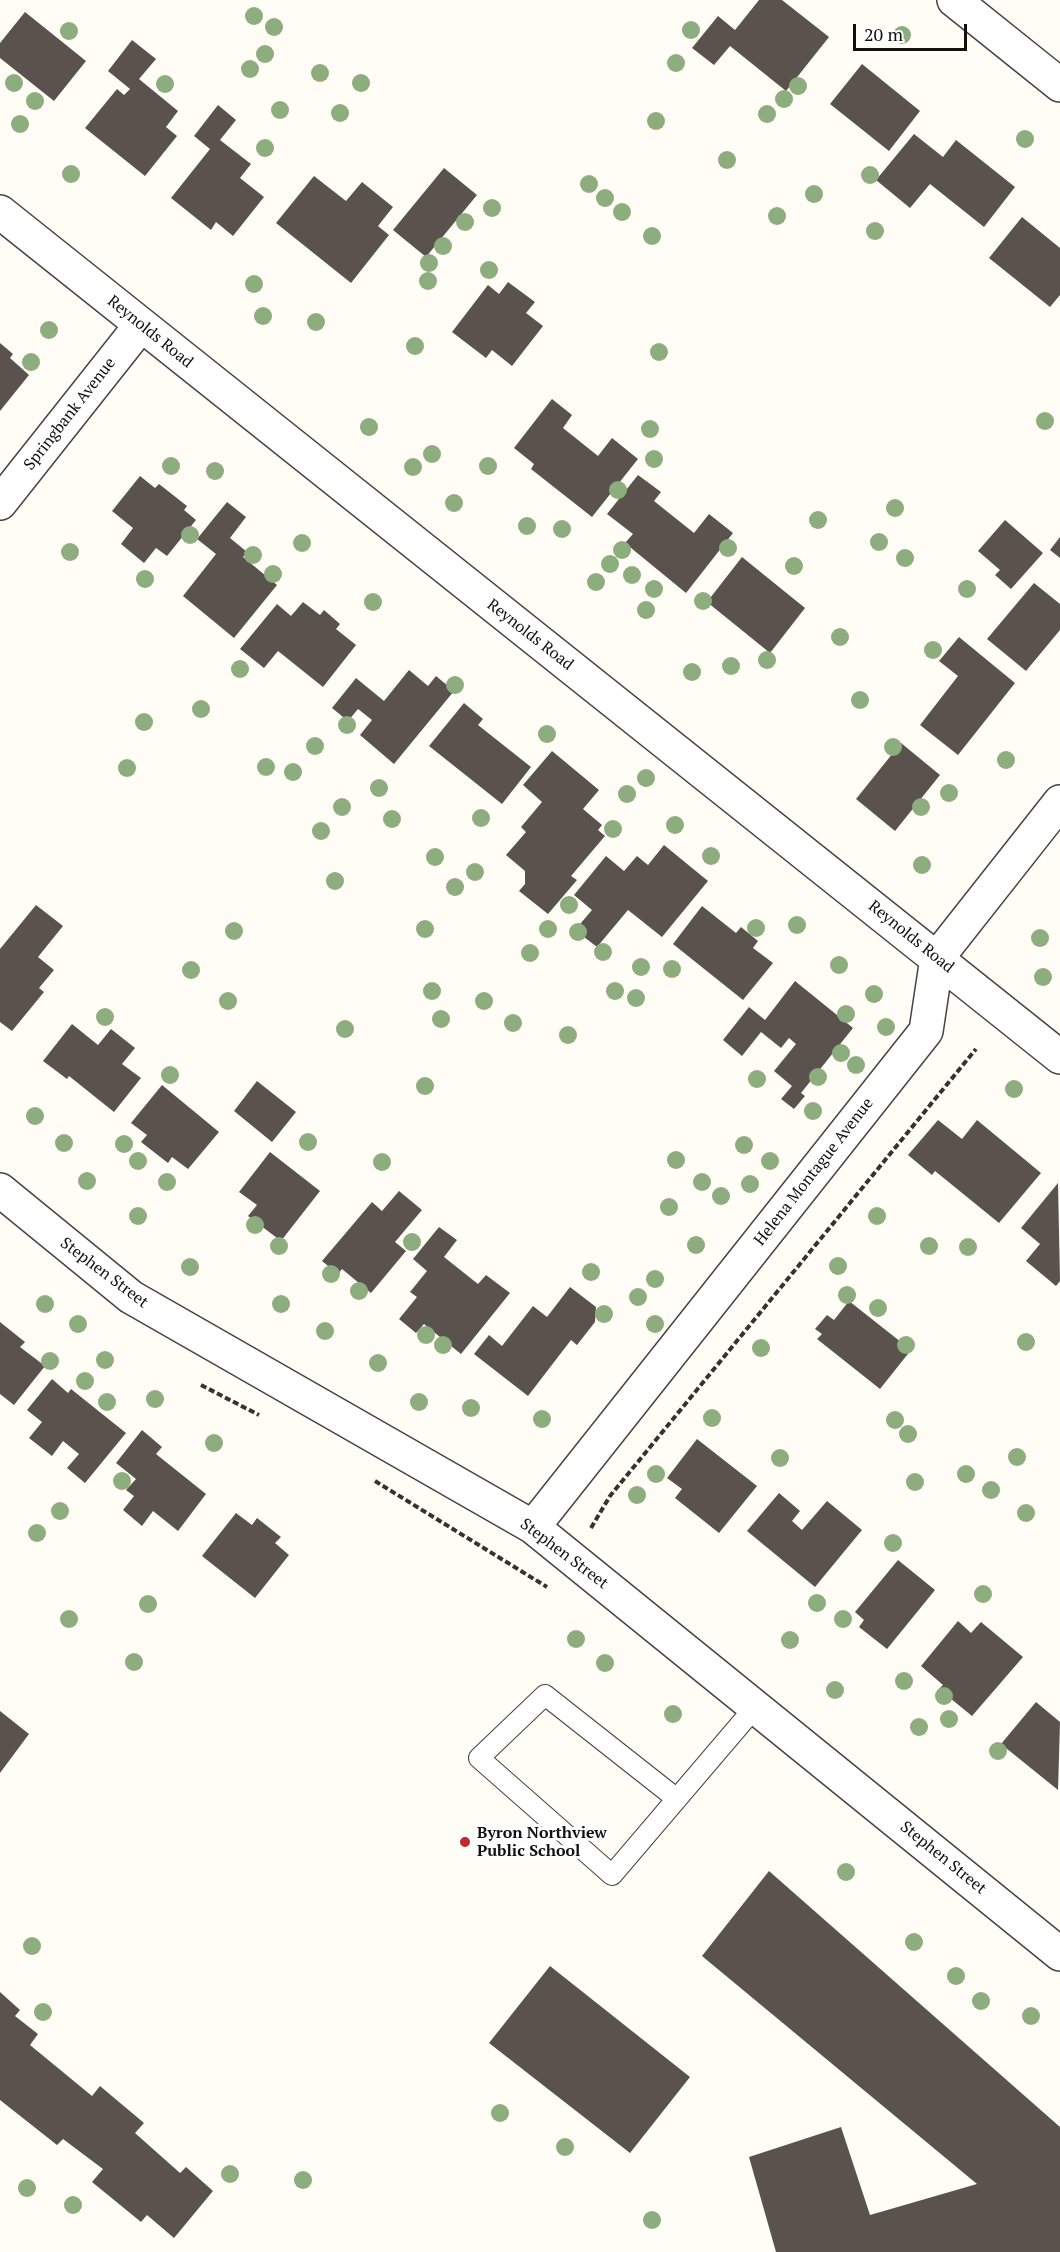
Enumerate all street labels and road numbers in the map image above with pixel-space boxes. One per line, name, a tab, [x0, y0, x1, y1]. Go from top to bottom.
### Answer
street label: Reynolds Road	[103, 292, 197, 372]
street label: Springbank Avenue	[20, 354, 120, 474]
street label: Reynolds Road	[483, 595, 577, 675]
street label: Reynolds Road	[864, 897, 958, 977]
street label: Helena Montague Avenue	[750, 1094, 878, 1250]
street label: Stephen Street	[56, 1234, 152, 1312]
street label: Stephen Street	[516, 1515, 612, 1593]
street label: Stephen Street	[896, 1817, 990, 1899]

